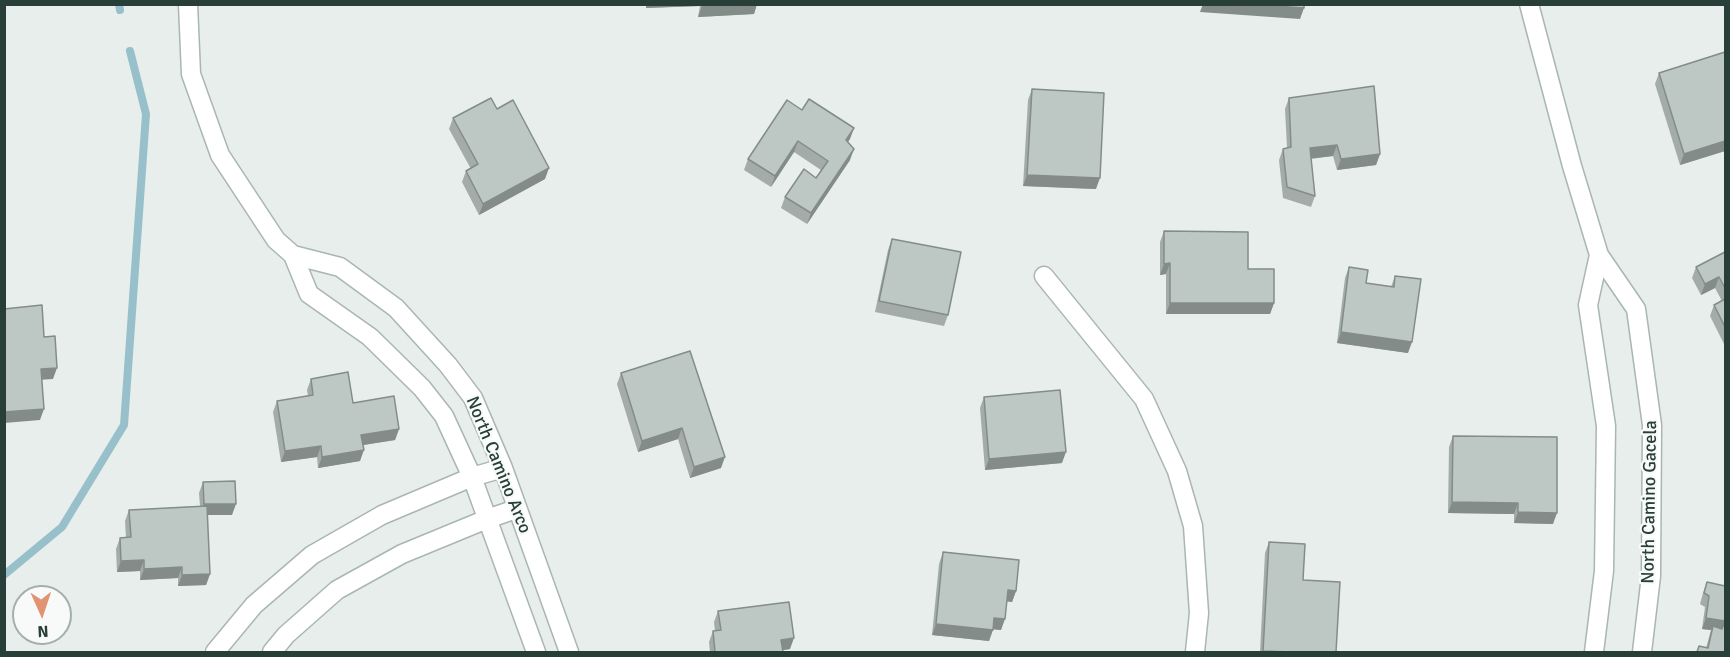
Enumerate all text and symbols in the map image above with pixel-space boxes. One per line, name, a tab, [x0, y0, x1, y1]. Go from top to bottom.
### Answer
street label: North Camino Arco	[461, 393, 535, 537]
street label: North Camino Gacela	[1638, 420, 1662, 584]
north arrow	[12, 585, 72, 645]
text: N	[37, 621, 49, 641]

